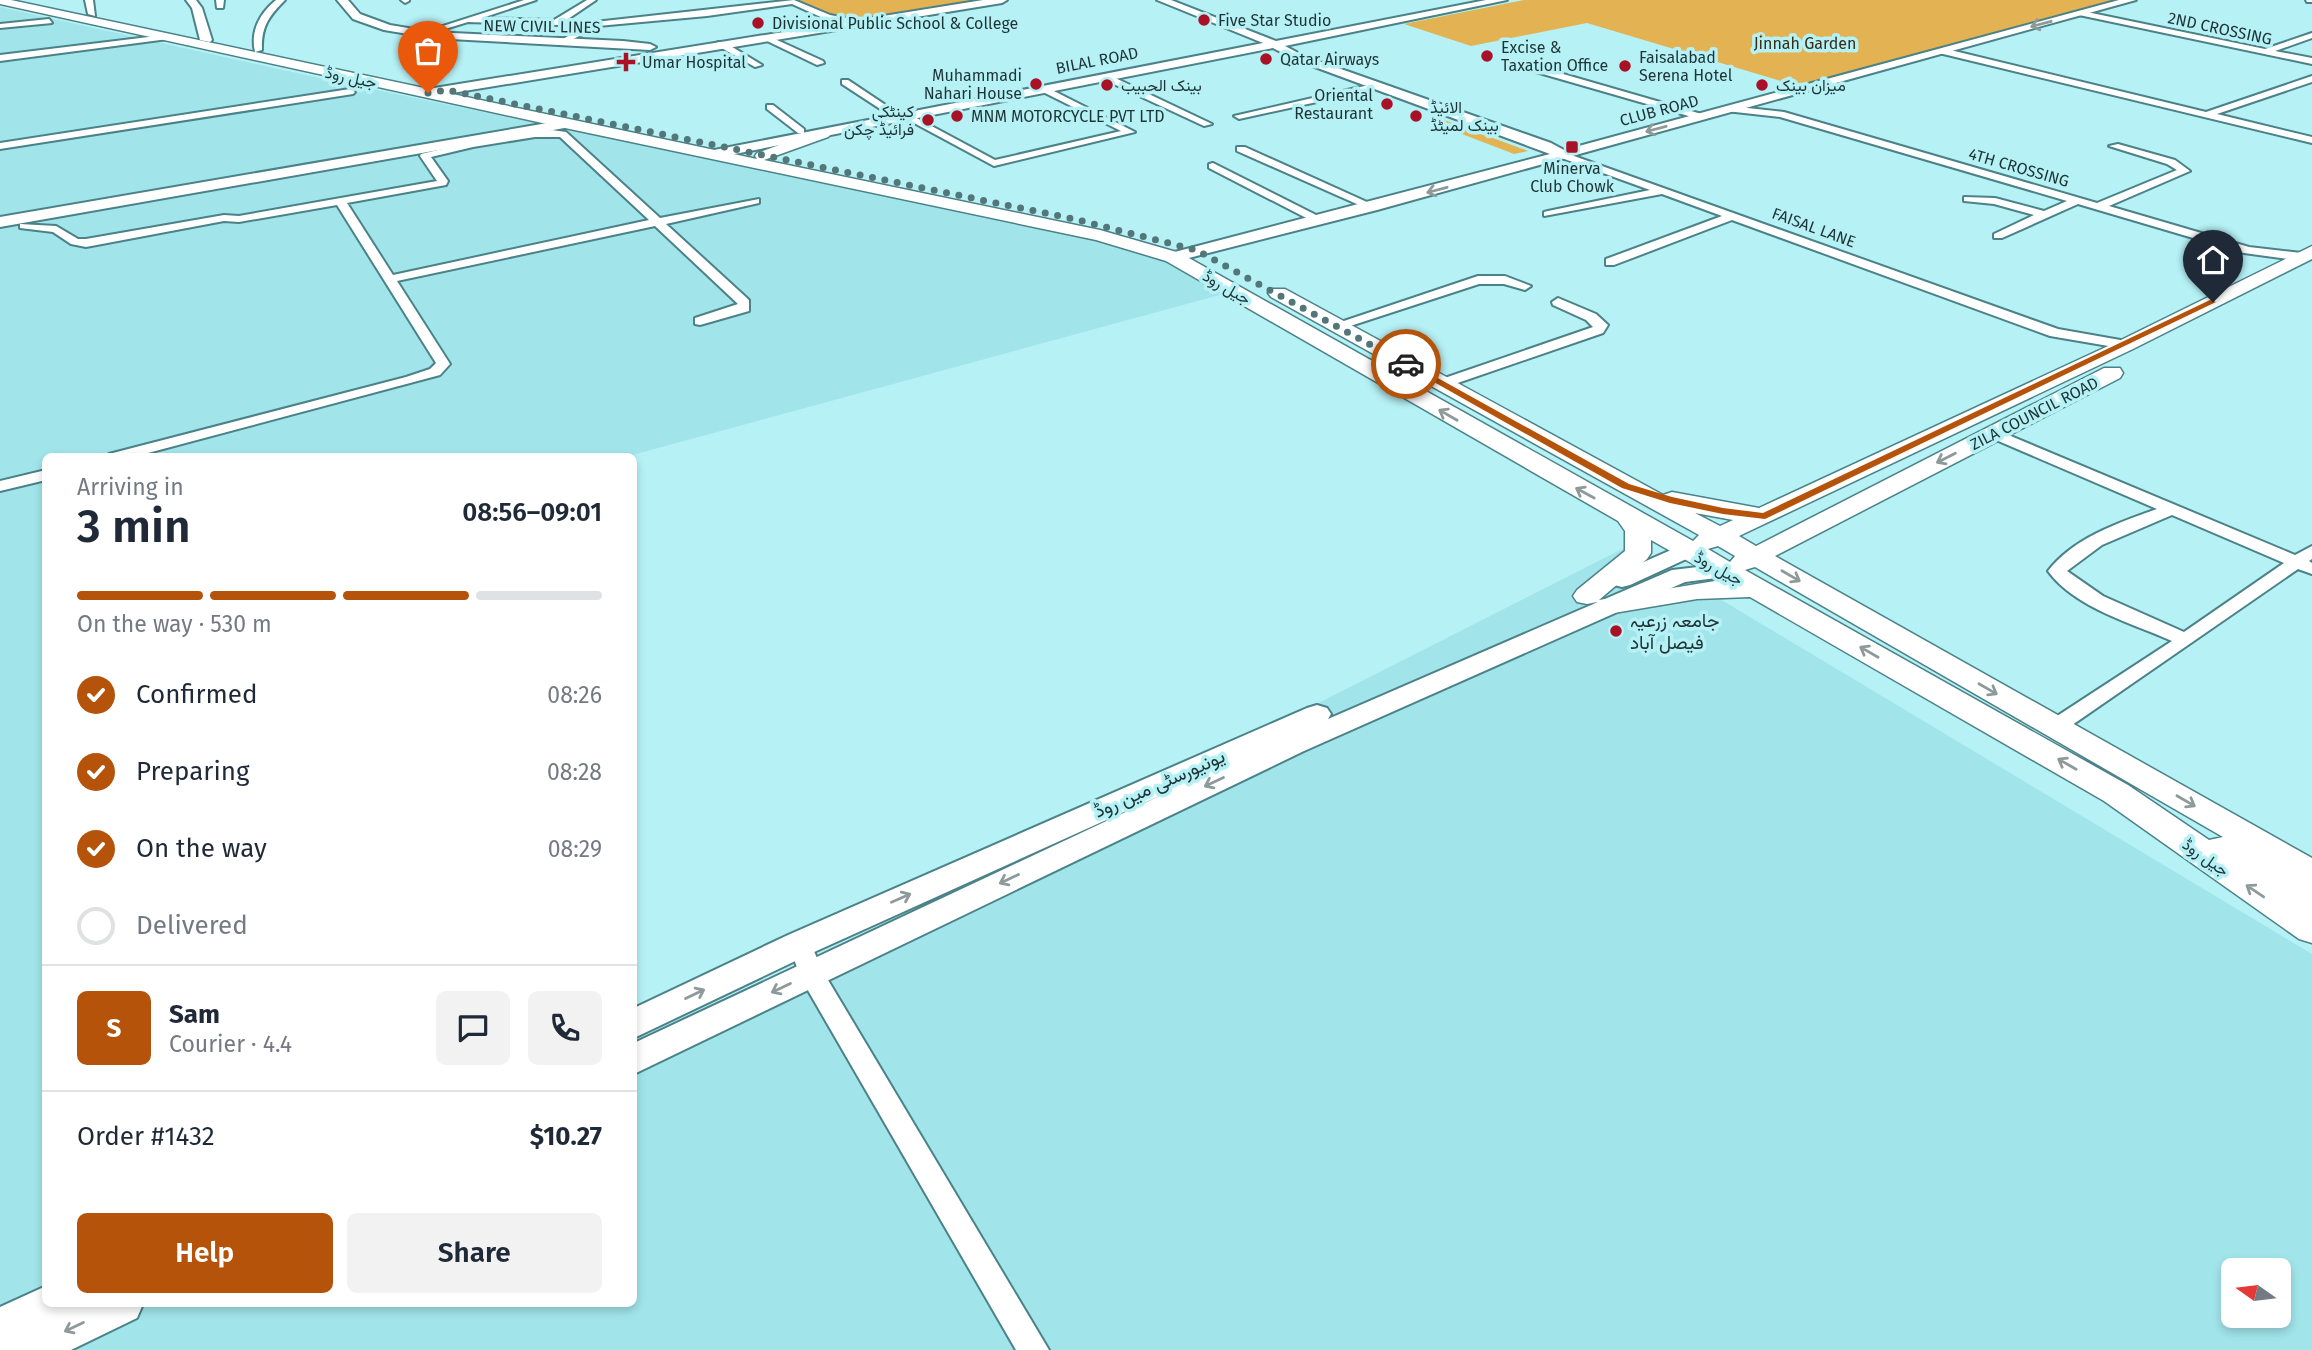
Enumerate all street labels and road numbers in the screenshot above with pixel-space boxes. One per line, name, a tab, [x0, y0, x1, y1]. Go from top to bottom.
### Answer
street label: 2ND CROSSING	[2166, 8, 2274, 49]
street label: NEW CIVIL LINES	[483, 16, 601, 37]
street label: BILAL ROAD	[1054, 43, 1140, 78]
street label: جیل روڈ	[323, 63, 379, 93]
street label: CLUB ROAD	[1618, 91, 1701, 130]
street label: 4TH CROSSING	[1966, 144, 2071, 191]
street label: FAISAL LANE	[1769, 204, 1858, 251]
street label: جیل روڈ	[1199, 266, 1254, 310]
street label: ZILA COUNCIL ROAD	[1967, 373, 2102, 454]
street label: جیل روڈ	[1691, 548, 1746, 590]
street label: یونیورسٹی مین روڈ	[1090, 744, 1228, 823]
street label: جیل روڈ	[2178, 835, 2233, 881]

